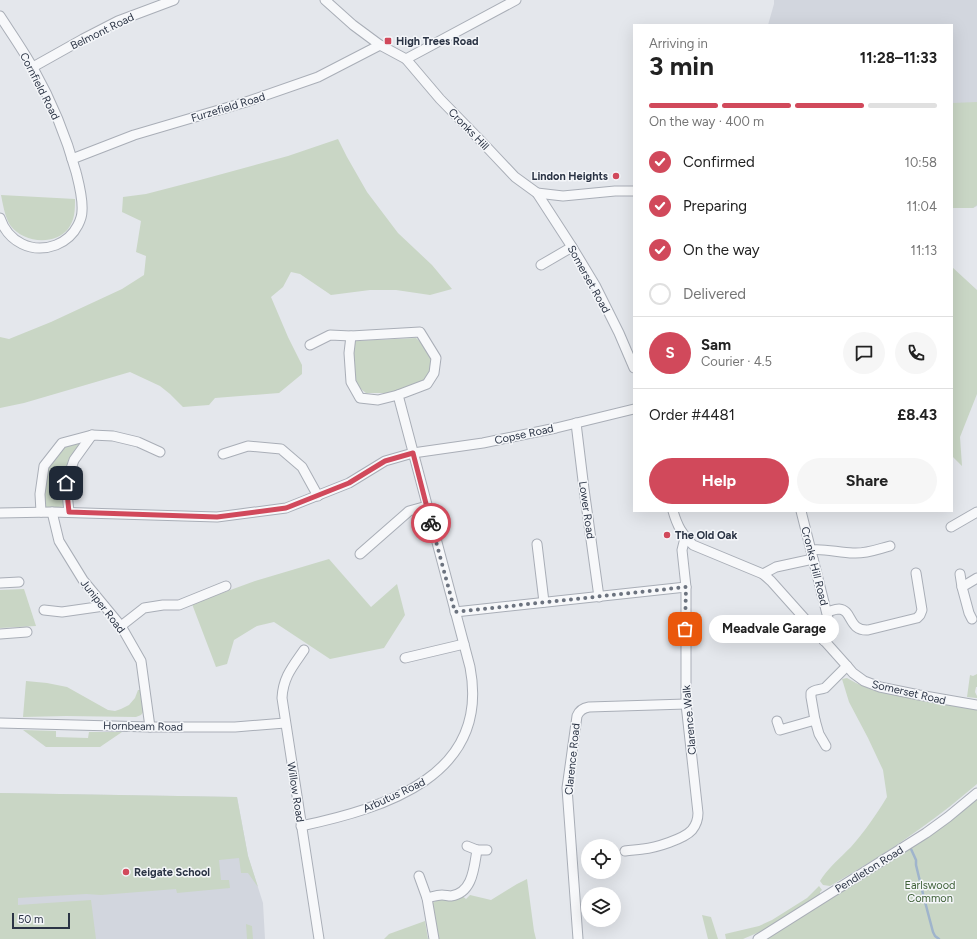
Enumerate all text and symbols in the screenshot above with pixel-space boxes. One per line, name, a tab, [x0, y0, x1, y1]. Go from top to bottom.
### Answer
street label: Belmont Road	[68, 10, 136, 52]
place label: High Trees Road	[396, 35, 479, 48]
marker: High Trees Road	[383, 36, 393, 46]
text: Arriving in	[649, 36, 708, 51]
text: 11:28–11:33	[860, 49, 937, 67]
street label: Cornfield Road	[17, 50, 62, 122]
text: 3 min	[649, 50, 714, 82]
street label: Furzefield Road	[190, 90, 267, 125]
street label: Cronks Hill	[446, 106, 492, 153]
text: On the way · 400 m	[649, 114, 764, 129]
icon: check	[649, 151, 671, 173]
text: Confirmed	[683, 153, 755, 171]
text: 10:58	[905, 155, 937, 170]
place label: Lindon Heights	[532, 170, 608, 183]
marker: Lindon Heights	[611, 171, 621, 181]
icon: check	[649, 195, 671, 217]
text: Preparing	[683, 197, 747, 215]
text: 11:04	[907, 199, 937, 214]
icon: check	[649, 239, 671, 261]
text: On the way	[683, 241, 760, 259]
street label: Somerset Road	[565, 243, 613, 315]
text: 11:13	[911, 243, 937, 258]
text: Delivered	[683, 285, 746, 303]
button: chat	[843, 332, 885, 374]
button: phone	[895, 332, 937, 374]
text: Sam	[701, 336, 731, 354]
text: S	[665, 344, 675, 362]
text: Courier · 4.5	[701, 354, 772, 369]
text: Order #4481	[649, 406, 735, 424]
text: £8.43	[897, 406, 937, 424]
street label: Copse Road	[493, 422, 555, 447]
button: Help	[649, 458, 789, 504]
button: Share	[797, 458, 937, 504]
pin	[49, 466, 83, 500]
icon: home	[55, 472, 77, 494]
street label: Lower Road	[576, 480, 597, 540]
courier	[411, 503, 451, 543]
icon: bike	[420, 512, 442, 534]
street label: Cronks Hill Road	[798, 525, 831, 607]
place label: The Old Oak	[675, 529, 737, 542]
marker: The Old Oak	[662, 530, 672, 540]
street label: Juniper Road	[78, 577, 128, 636]
pin	[668, 612, 702, 646]
callout: Meadvale Garage	[709, 615, 839, 643]
icon: bag	[674, 618, 696, 640]
text: Meadvale Garage	[722, 621, 826, 636]
street label: Somerset Road	[871, 678, 947, 707]
street label: Clarence Walk	[680, 684, 699, 755]
street label: Hornbeam Road	[103, 719, 183, 734]
street label: Clarence Road	[562, 723, 583, 795]
street label: Willow Road	[284, 761, 307, 823]
street label: Arbutus Road	[361, 775, 427, 816]
map controls	[581, 839, 621, 927]
button: locate	[581, 839, 621, 879]
street label: Pendleton Road	[833, 843, 906, 896]
place label: Reigate School	[134, 866, 210, 879]
marker: Reigate School	[121, 867, 131, 877]
park label: Earlswood Common	[904, 879, 956, 905]
button: layers	[581, 887, 621, 927]
scale bar	[12, 911, 70, 930]
text: 50 m	[18, 913, 43, 926]

